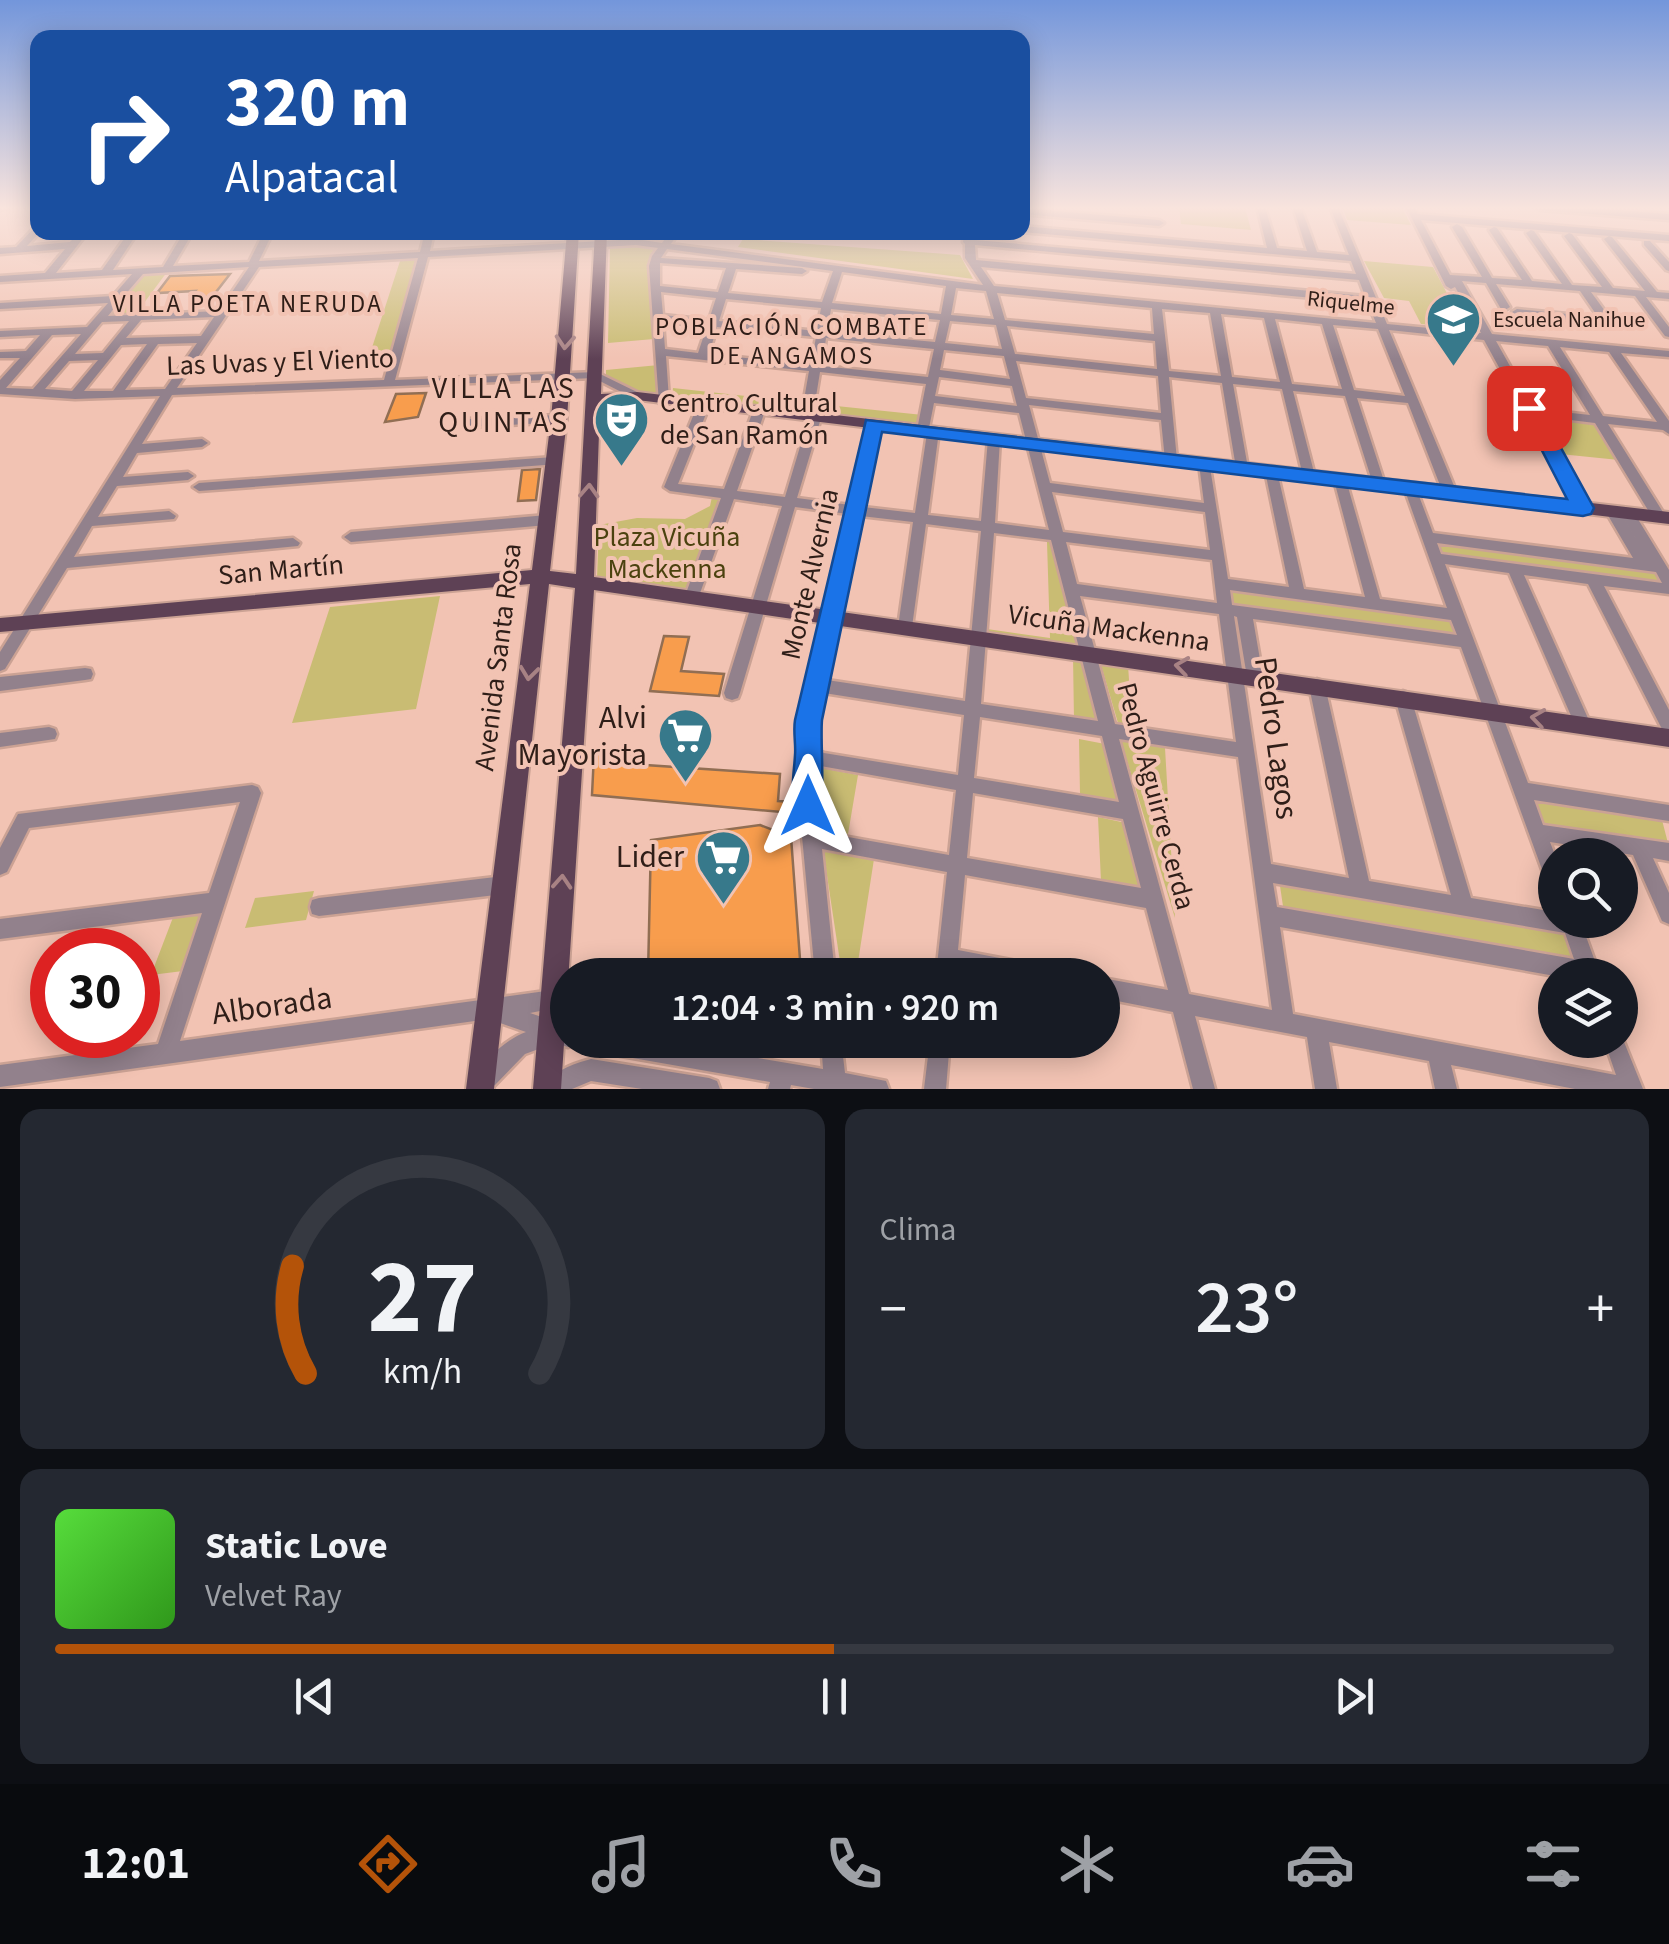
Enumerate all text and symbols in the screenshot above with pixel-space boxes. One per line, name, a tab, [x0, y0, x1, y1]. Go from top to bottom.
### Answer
text: 320 m	[225, 53, 410, 153]
icon: right	[60, 70, 190, 200]
text: Alpatacal	[225, 146, 399, 210]
street label: Riquelme	[1306, 282, 1396, 324]
district label: VILLA POETA NERUDA	[113, 286, 383, 322]
school or university icon: Escuela Nanihue	[1424, 290, 1484, 369]
place label: Escuela Nanihue	[1493, 304, 1646, 336]
district label: POBLACIÓN COMBATE DE ANGAMOS	[655, 309, 929, 374]
one-way arrow	[555, 334, 576, 350]
street label: Las Uvas y El Viento	[165, 338, 395, 386]
pin	[1487, 366, 1572, 451]
district label: VILLA LAS QUINTAS	[432, 367, 576, 444]
icon: arrive	[1502, 381, 1557, 436]
place label: Centro Cultural de San Ramón	[660, 383, 838, 455]
theatre icon: Centro Cultural de San Ramón	[591, 389, 651, 468]
one-way arrow	[578, 482, 599, 498]
street label: Monte Alvernia	[771, 484, 849, 664]
park label: Plaza Vicuña Mackenna	[594, 517, 740, 589]
street label: Avenida Santa Rosa	[464, 541, 532, 773]
street label: San Martín	[217, 545, 345, 595]
street label: Vicuña Mackenna	[1005, 594, 1213, 662]
street label: Pedro Lagos	[1242, 654, 1310, 822]
one-way arrow	[1173, 657, 1190, 678]
one-way arrow	[519, 665, 540, 681]
street label: Pedro Aguirre Cerda	[1106, 678, 1206, 914]
place label: Alvi Mayorista	[517, 695, 647, 778]
supermarket icon: Alvi Mayorista	[656, 706, 716, 785]
one-way arrow	[1530, 709, 1546, 730]
position arrow	[756, 754, 860, 858]
supermarket icon: Lider	[693, 827, 753, 906]
place label: Lider	[616, 834, 685, 880]
map controls	[1538, 838, 1638, 1058]
button: search	[1538, 838, 1638, 938]
one-way arrow	[551, 874, 573, 890]
speed limit sign: 30	[30, 928, 160, 1058]
button: layers	[1538, 958, 1638, 1058]
street label: Alborada	[209, 975, 335, 1037]
text: 12:04 · 3 min · 920 m	[671, 981, 999, 1035]
text: Clima	[880, 1207, 956, 1253]
text: 27	[367, 1225, 477, 1373]
text: 23°	[1195, 1255, 1298, 1362]
text: −	[880, 1271, 907, 1349]
text: +	[1587, 1271, 1614, 1349]
text: km/h	[383, 1346, 462, 1397]
text: Static Love	[205, 1519, 388, 1573]
text: Velvet Ray	[205, 1573, 342, 1619]
icon: previous	[287, 1669, 342, 1724]
icon: pause	[807, 1669, 862, 1724]
icon: next	[1327, 1669, 1382, 1724]
icon: directions	[353, 1829, 423, 1899]
icon: music	[586, 1829, 656, 1899]
icon: phone	[819, 1829, 889, 1899]
icon: climate	[1052, 1829, 1122, 1899]
icon: car	[1285, 1829, 1355, 1899]
icon: filters	[1518, 1829, 1588, 1899]
text: 12:01	[81, 1832, 190, 1896]

